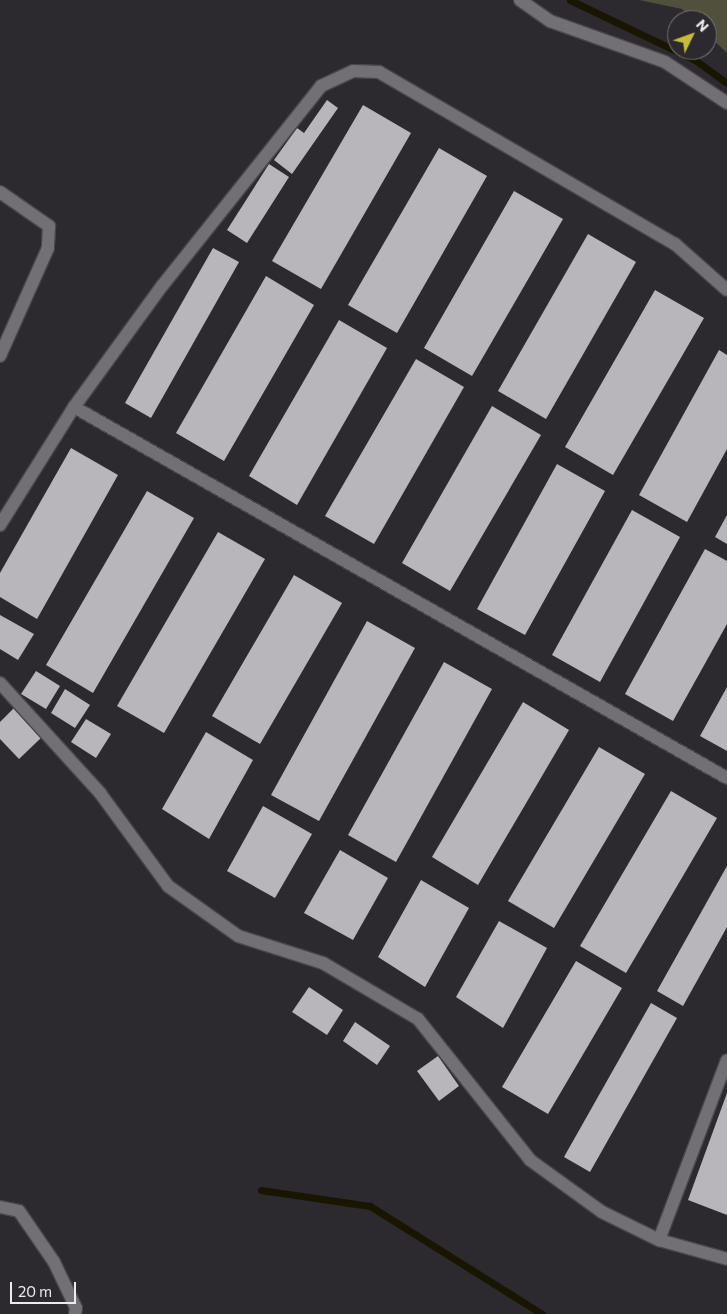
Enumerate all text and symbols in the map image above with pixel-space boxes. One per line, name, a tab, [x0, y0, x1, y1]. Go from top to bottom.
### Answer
north arrow	[667, 10, 717, 60]
text: N	[693, 16, 713, 35]
scale bar	[12, 1272, 79, 1304]
text: 20 m	[18, 1282, 52, 1300]

